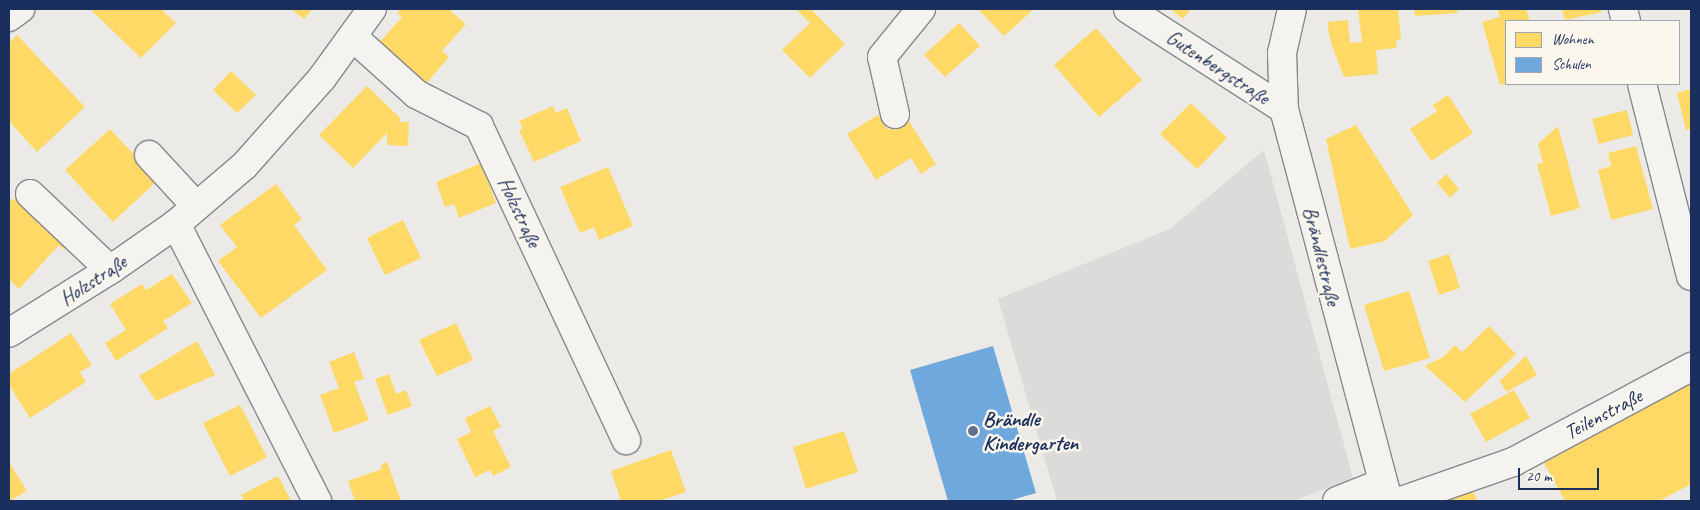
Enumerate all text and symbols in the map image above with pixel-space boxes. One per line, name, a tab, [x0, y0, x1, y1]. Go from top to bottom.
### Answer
legend	[1505, 20, 1680, 85]
street label: Gutenbergstraße	[1162, 24, 1274, 110]
text: Wohnen	[1552, 30, 1593, 49]
text: Schulen	[1552, 55, 1591, 74]
street label: Holzstraße	[493, 173, 547, 251]
street label: Brändlestraße	[1298, 204, 1346, 308]
street label: Holzstraße	[55, 249, 131, 311]
street label: Teilenstraße	[1560, 383, 1646, 445]
place label: Brändle Kindergarten	[983, 406, 1078, 456]
marker: Brändle Kindergarten	[967, 425, 979, 437]
scale bar	[1520, 458, 1601, 490]
text: 20 m	[1526, 467, 1552, 486]

